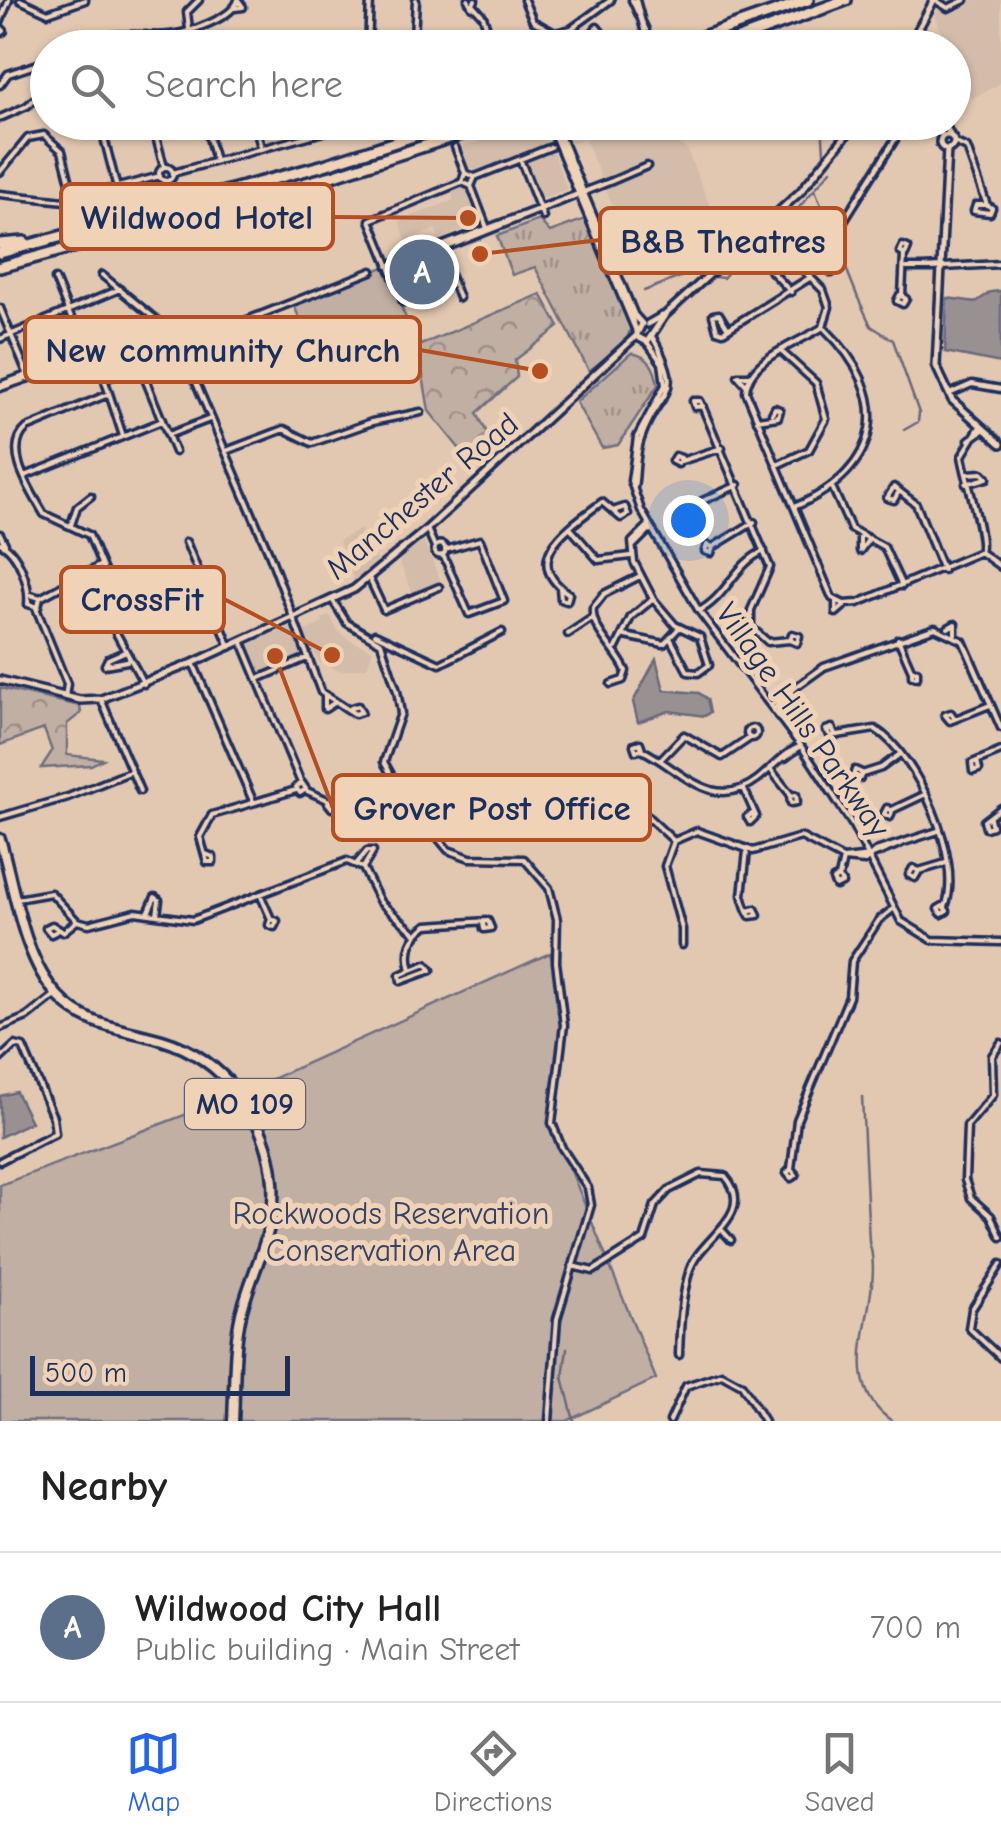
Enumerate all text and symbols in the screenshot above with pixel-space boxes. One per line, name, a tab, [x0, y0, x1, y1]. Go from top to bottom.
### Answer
search box	[30, 30, 971, 140]
icon: search	[65, 58, 120, 113]
text: Search here	[145, 63, 343, 107]
callout: Wildwood Hotel	[61, 184, 333, 249]
text: Wildwood Hotel	[81, 197, 313, 238]
callout: B&B Theatres	[600, 208, 845, 273]
text: B&B Theatres	[620, 221, 826, 262]
pin: A	[390, 234, 454, 310]
callout: New community Church	[25, 317, 420, 382]
text: New community Church	[45, 330, 401, 371]
street label: Manchester Road	[318, 405, 526, 587]
your location	[663, 495, 714, 546]
callout: CrossFit	[61, 567, 224, 632]
text: CrossFit	[81, 579, 204, 620]
street label: Village Hills Parkway	[708, 596, 898, 845]
callout: Grover Post Office	[333, 775, 650, 840]
text: Grover Post Office	[353, 788, 631, 829]
road number: MO 109	[185, 1079, 305, 1129]
park label: Rockwoods Reservation Conservation Area	[233, 1195, 549, 1269]
scale bar	[30, 1351, 290, 1396]
text: 500 m	[45, 1357, 127, 1389]
text: Nearby	[40, 1462, 167, 1511]
text: Wildwood City Hall	[135, 1587, 441, 1631]
text: A	[64, 1609, 81, 1646]
text: 700 m	[870, 1609, 961, 1646]
text: Public building · Main Street	[135, 1631, 520, 1668]
tab: Map	[126, 1726, 181, 1818]
tab: Directions	[434, 1726, 552, 1818]
tab: Saved	[805, 1726, 875, 1818]

